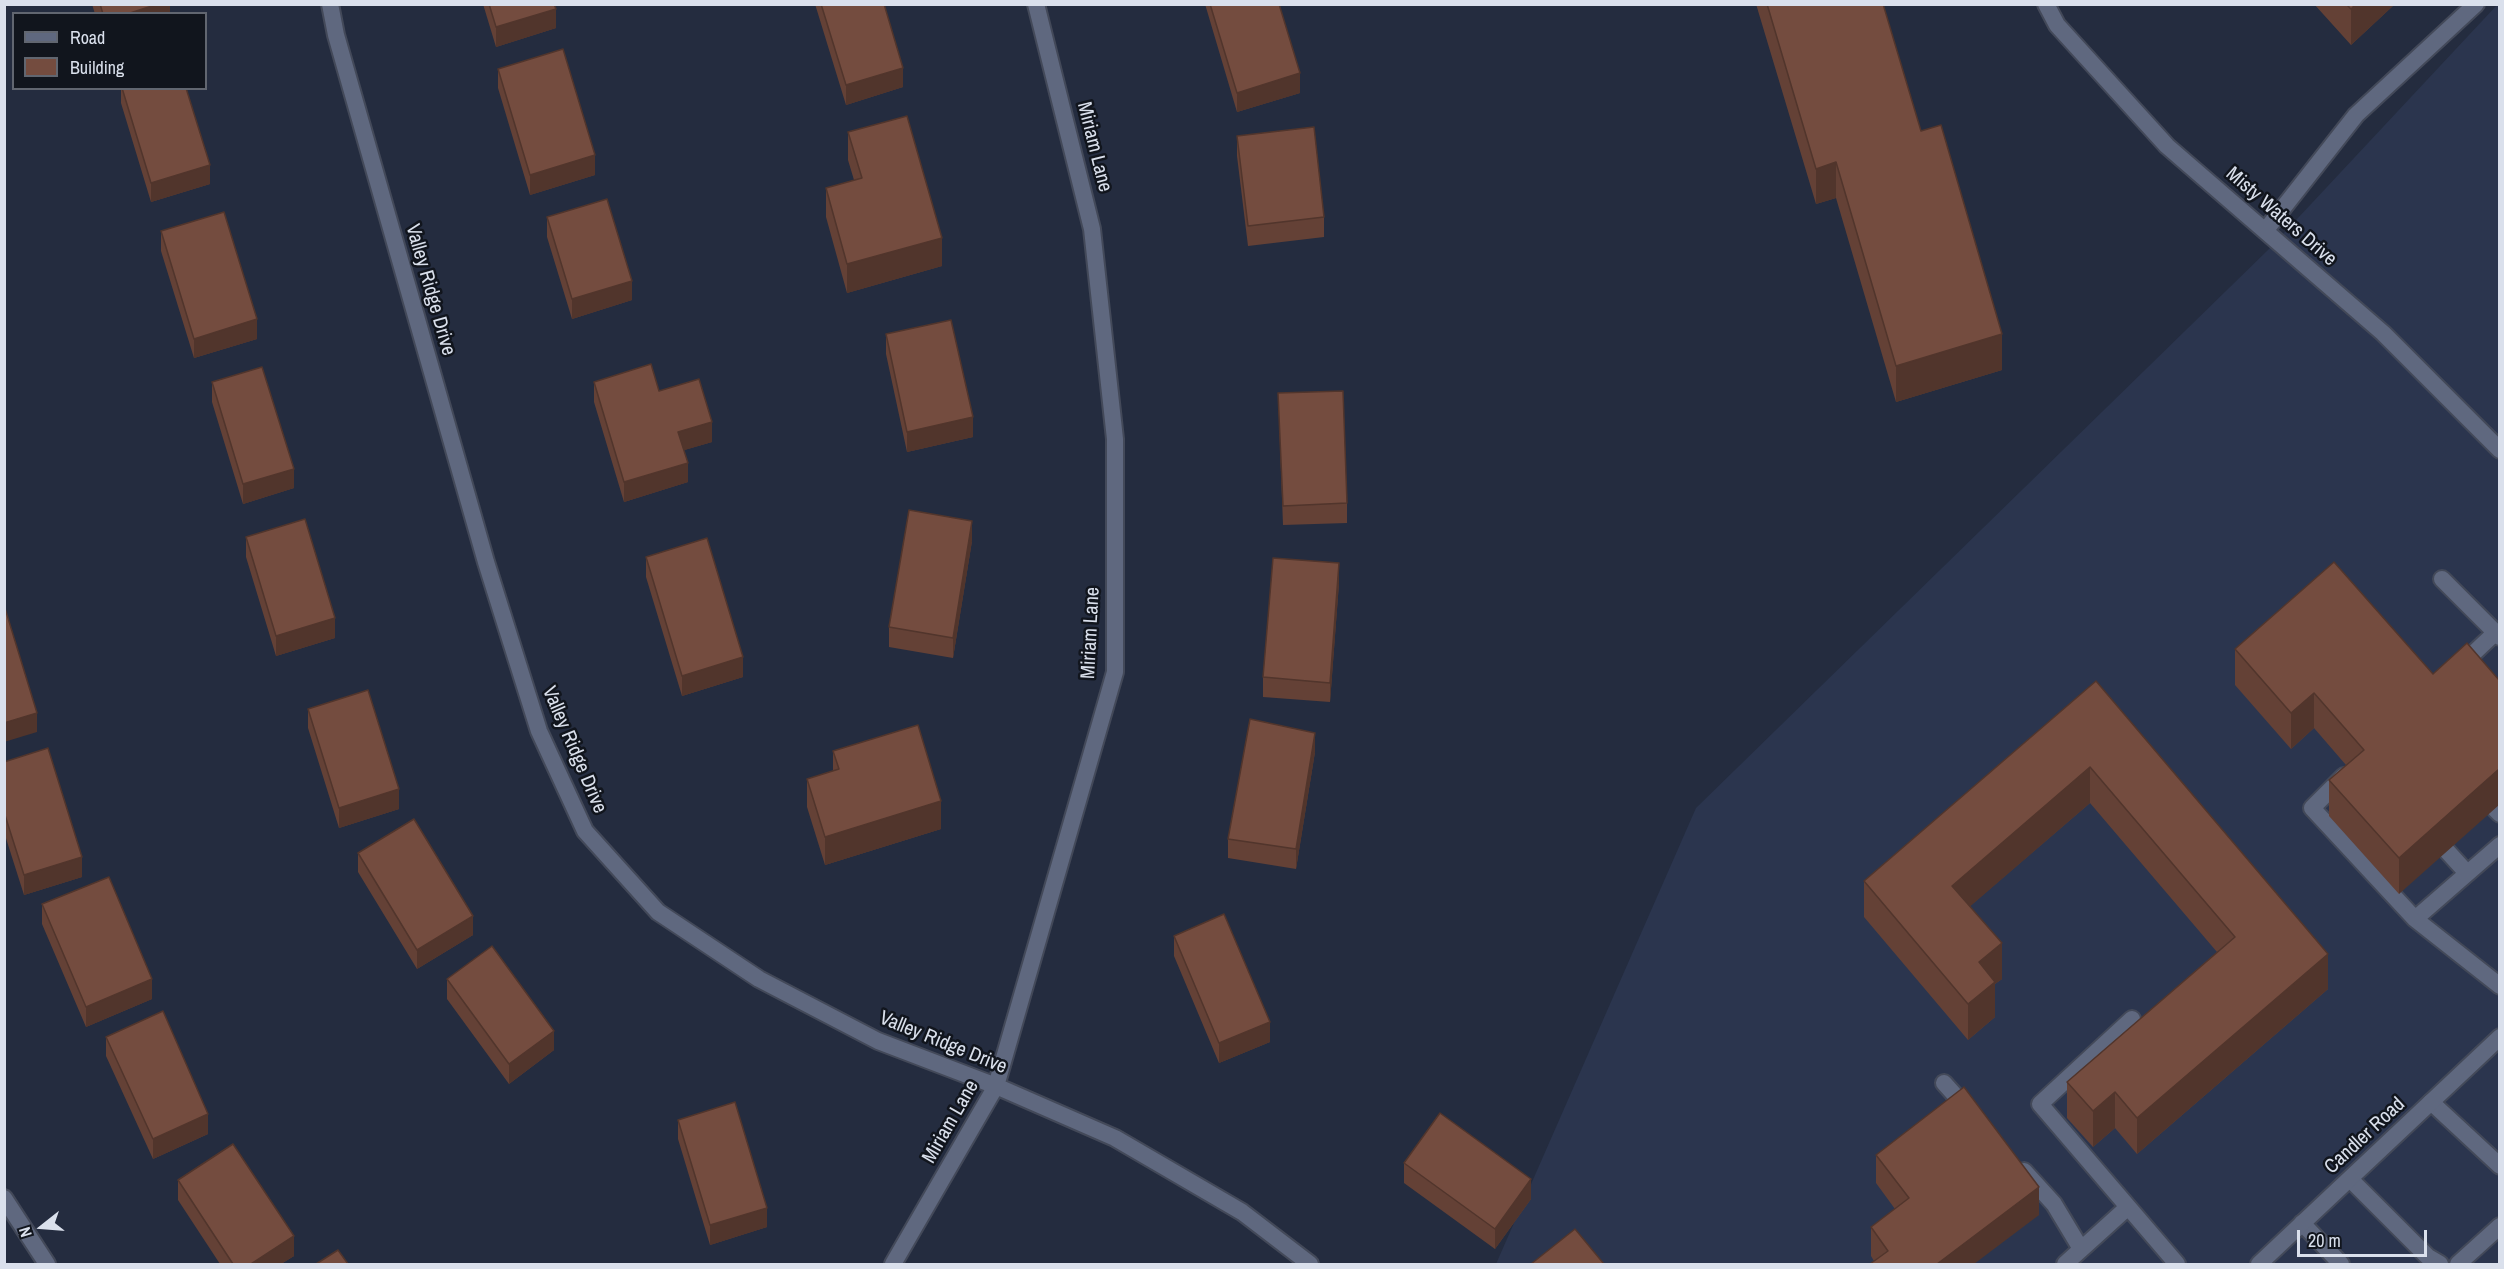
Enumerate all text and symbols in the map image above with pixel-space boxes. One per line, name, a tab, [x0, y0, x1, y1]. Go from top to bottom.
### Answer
legend	[12, 12, 207, 90]
text: Road	[70, 25, 105, 50]
text: Building	[70, 55, 124, 80]
street label: Miriam Lane	[1071, 99, 1117, 195]
street label: Misty Waters Drive	[2221, 162, 2341, 272]
street label: Valley Ridge Drive	[400, 222, 460, 358]
street label: Miriam Lane	[1077, 586, 1105, 680]
street label: Valley Ridge Drive	[536, 683, 612, 817]
street label: Valley Ridge Drive	[876, 1006, 1010, 1080]
street label: Miriam Lane	[918, 1076, 984, 1168]
street label: Candler Road	[2320, 1093, 2410, 1179]
north arrow	[12, 1197, 72, 1257]
scale bar	[2300, 1218, 2430, 1256]
text: N	[13, 1225, 37, 1240]
text: 20 m	[2308, 1228, 2341, 1253]

